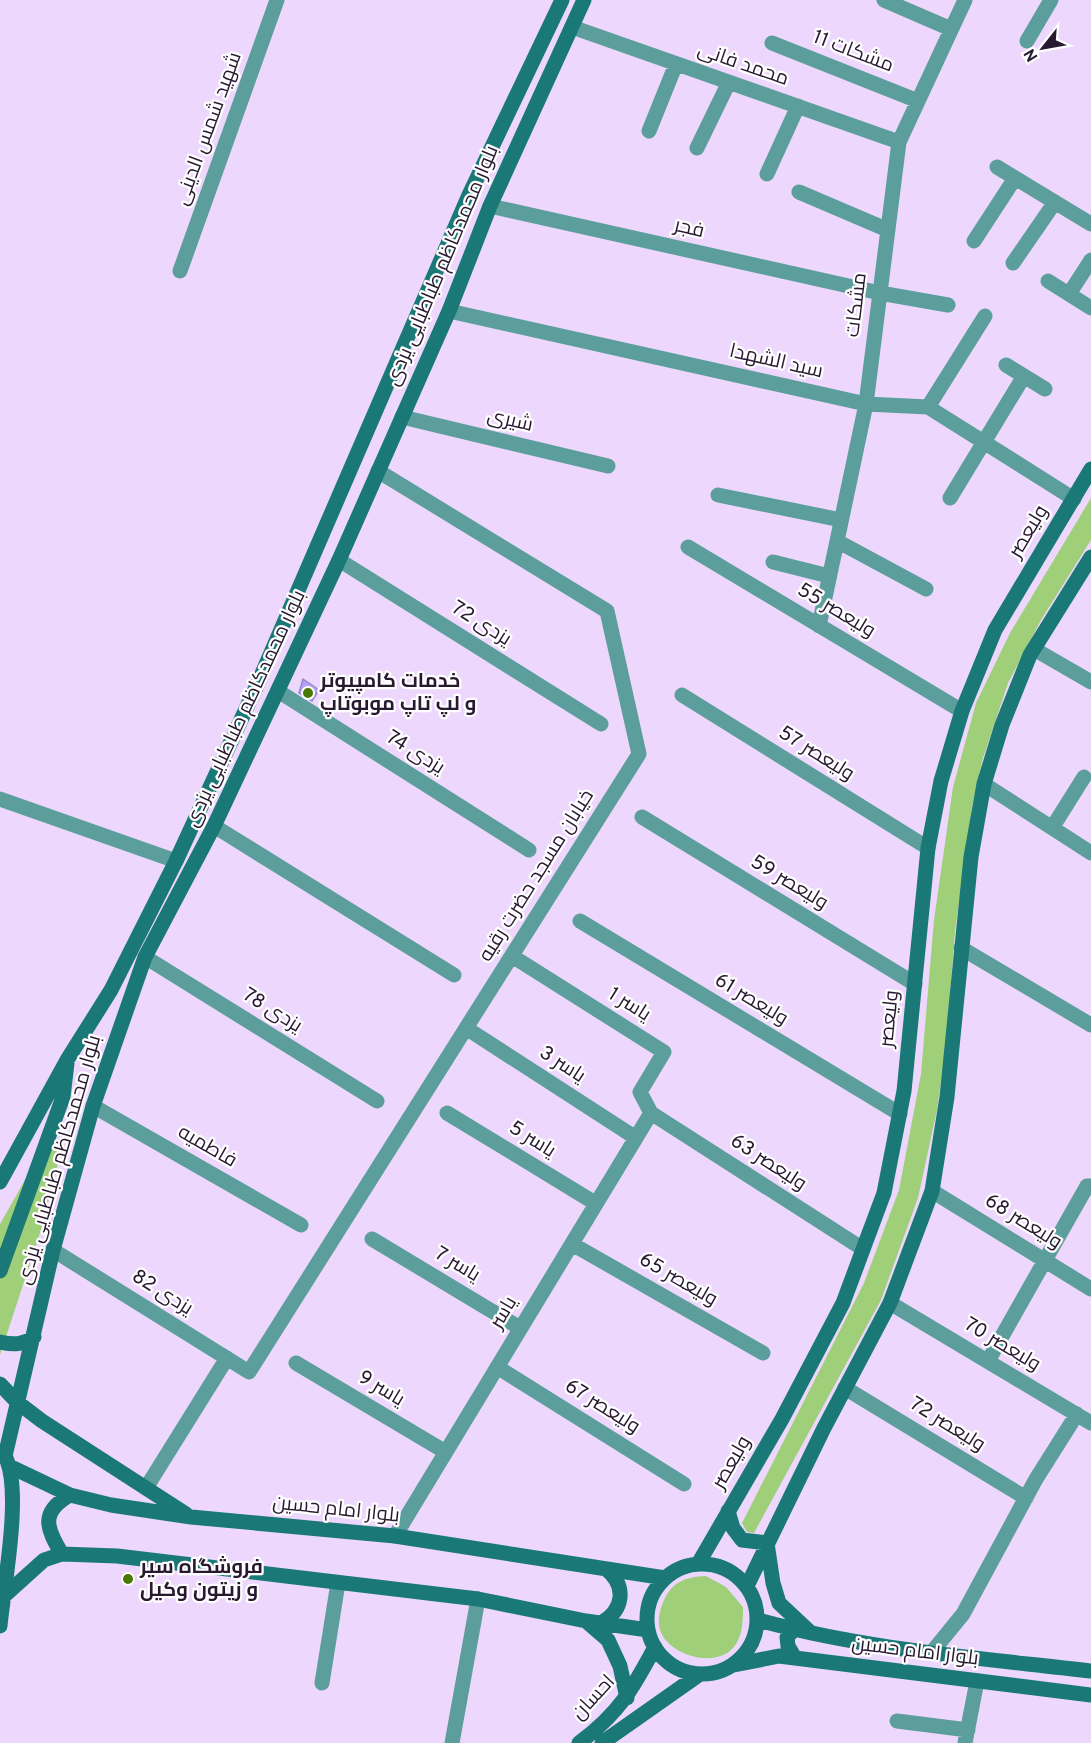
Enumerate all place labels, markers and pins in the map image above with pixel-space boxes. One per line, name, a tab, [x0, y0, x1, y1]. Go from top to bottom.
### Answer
place label: خدمات کامپیوتر و لپ تاپ موبوتاپ	[319, 669, 476, 718]
marker: خدمات کامپیوتر و لپ تاپ موبوتاپ	[301, 686, 315, 700]
place label: فروشگاه سیر و زیتون وکیل	[139, 1555, 263, 1604]
marker: فروشگاه سیر و زیتون وکیل	[121, 1572, 135, 1586]

